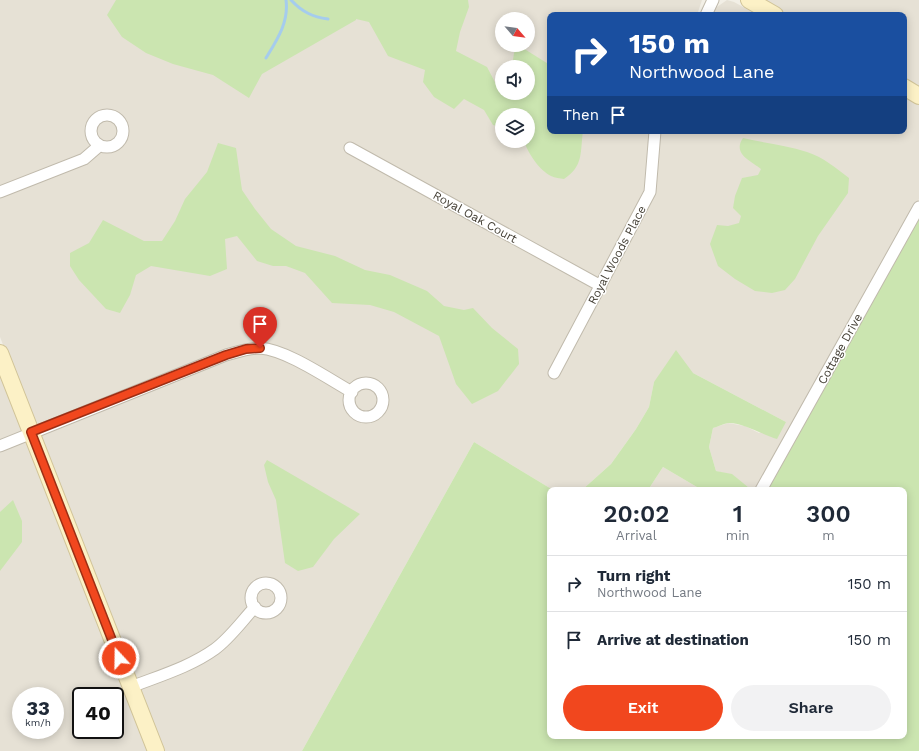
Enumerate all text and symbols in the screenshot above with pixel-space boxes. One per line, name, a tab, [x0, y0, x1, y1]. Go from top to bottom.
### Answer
north arrow	[495, 12, 535, 52]
map controls	[495, 12, 535, 148]
text: 150 m	[629, 27, 710, 60]
icon: right	[563, 28, 615, 80]
button: sound	[495, 60, 535, 100]
text: Northwood Lane	[629, 61, 774, 82]
icon: arrive	[607, 104, 629, 126]
text: Then	[563, 106, 599, 124]
button: layers	[495, 108, 535, 148]
street label: Royal Oak Court	[431, 188, 519, 246]
street label: Royal Woods Place	[585, 203, 649, 307]
pin	[243, 307, 277, 348]
street label: Cottage Drive	[815, 311, 865, 387]
icon: arrive	[249, 313, 271, 335]
text: 20:02	[603, 500, 669, 528]
text: 1	[733, 500, 743, 528]
text: 300	[806, 500, 851, 528]
text: Arrival	[616, 528, 657, 543]
text: min	[726, 528, 750, 543]
text: m	[822, 528, 835, 543]
text: Turn right	[597, 567, 670, 585]
icon: right	[563, 573, 585, 595]
text: 150 m	[848, 575, 891, 593]
text: Northwood Lane	[597, 585, 702, 600]
icon: arrive	[563, 629, 585, 651]
text: Arrive at destination	[597, 631, 749, 649]
text: 150 m	[848, 631, 891, 649]
position arrow	[98, 637, 140, 679]
button: Exit	[563, 685, 723, 731]
button: Share	[731, 685, 891, 731]
speed limit sign: 40	[72, 687, 124, 739]
text: 33	[26, 696, 50, 720]
text: km/h	[25, 717, 51, 728]

